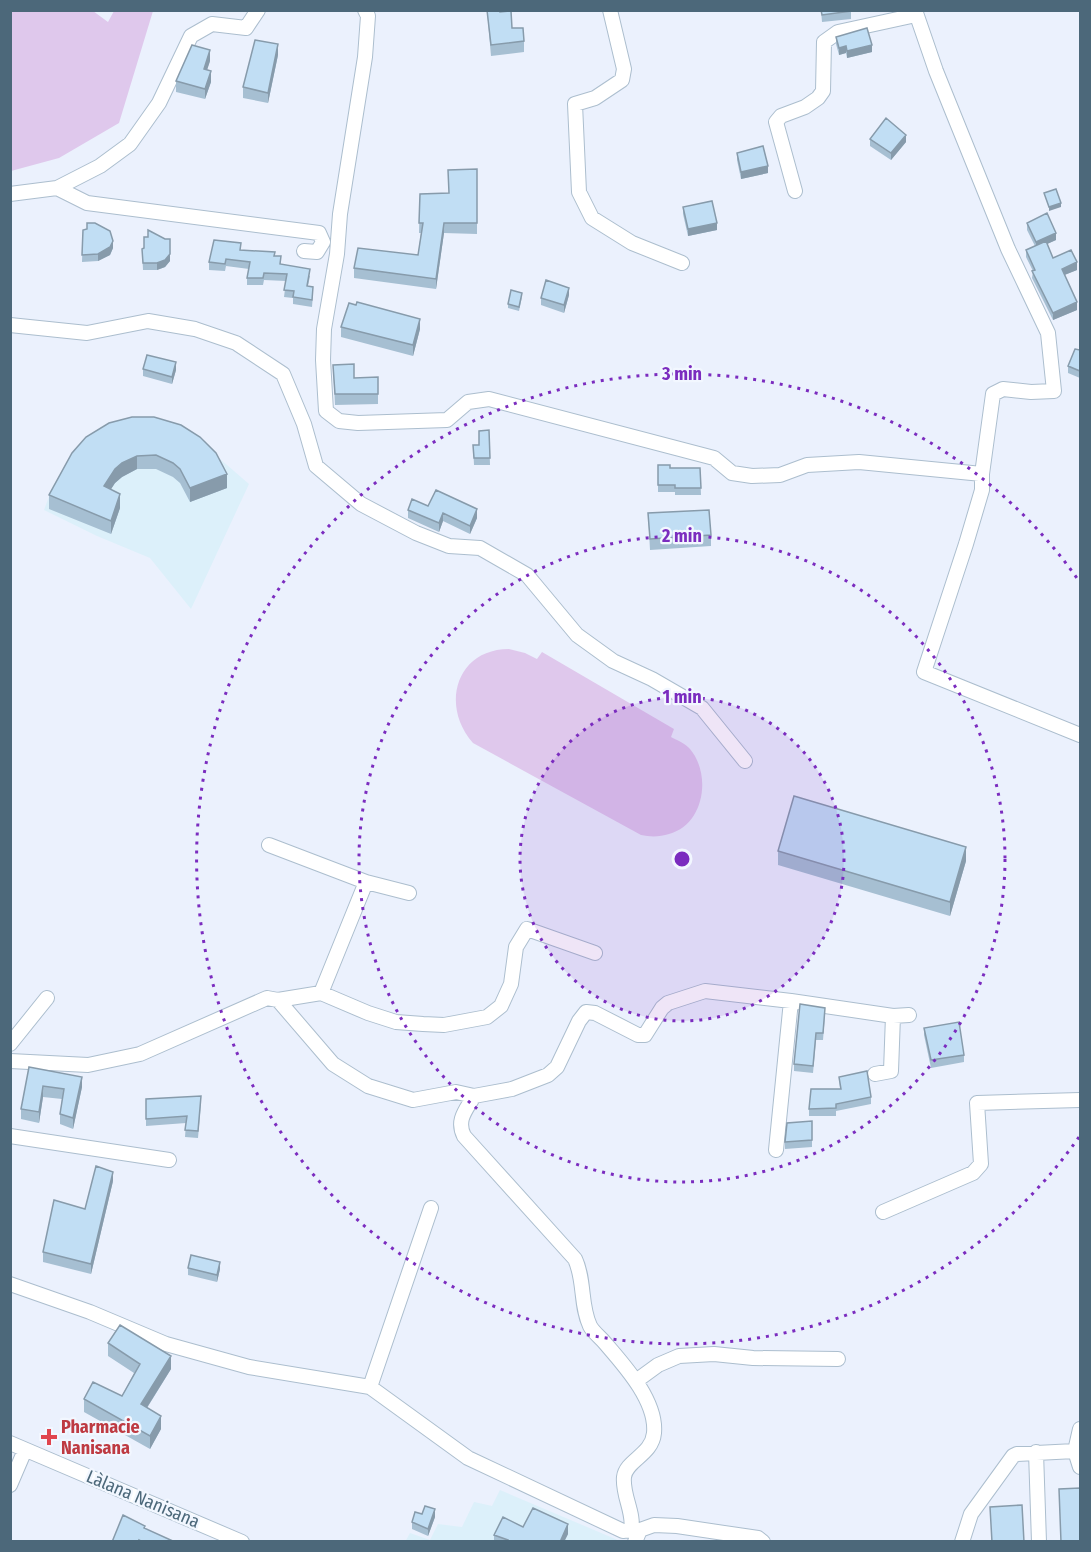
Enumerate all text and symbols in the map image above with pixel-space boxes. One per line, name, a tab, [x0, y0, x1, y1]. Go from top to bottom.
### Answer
text: 3 min	[661, 363, 702, 385]
text: 2 min	[661, 525, 702, 547]
text: 1 min	[662, 686, 702, 708]
centre of rings	[672, 849, 692, 869]
place label: Pharmacie Nanisana	[61, 1416, 140, 1459]
marker: Pharmacie Nanisana	[42, 1430, 56, 1444]
street label: Làlana Nanisana	[83, 1465, 203, 1533]

